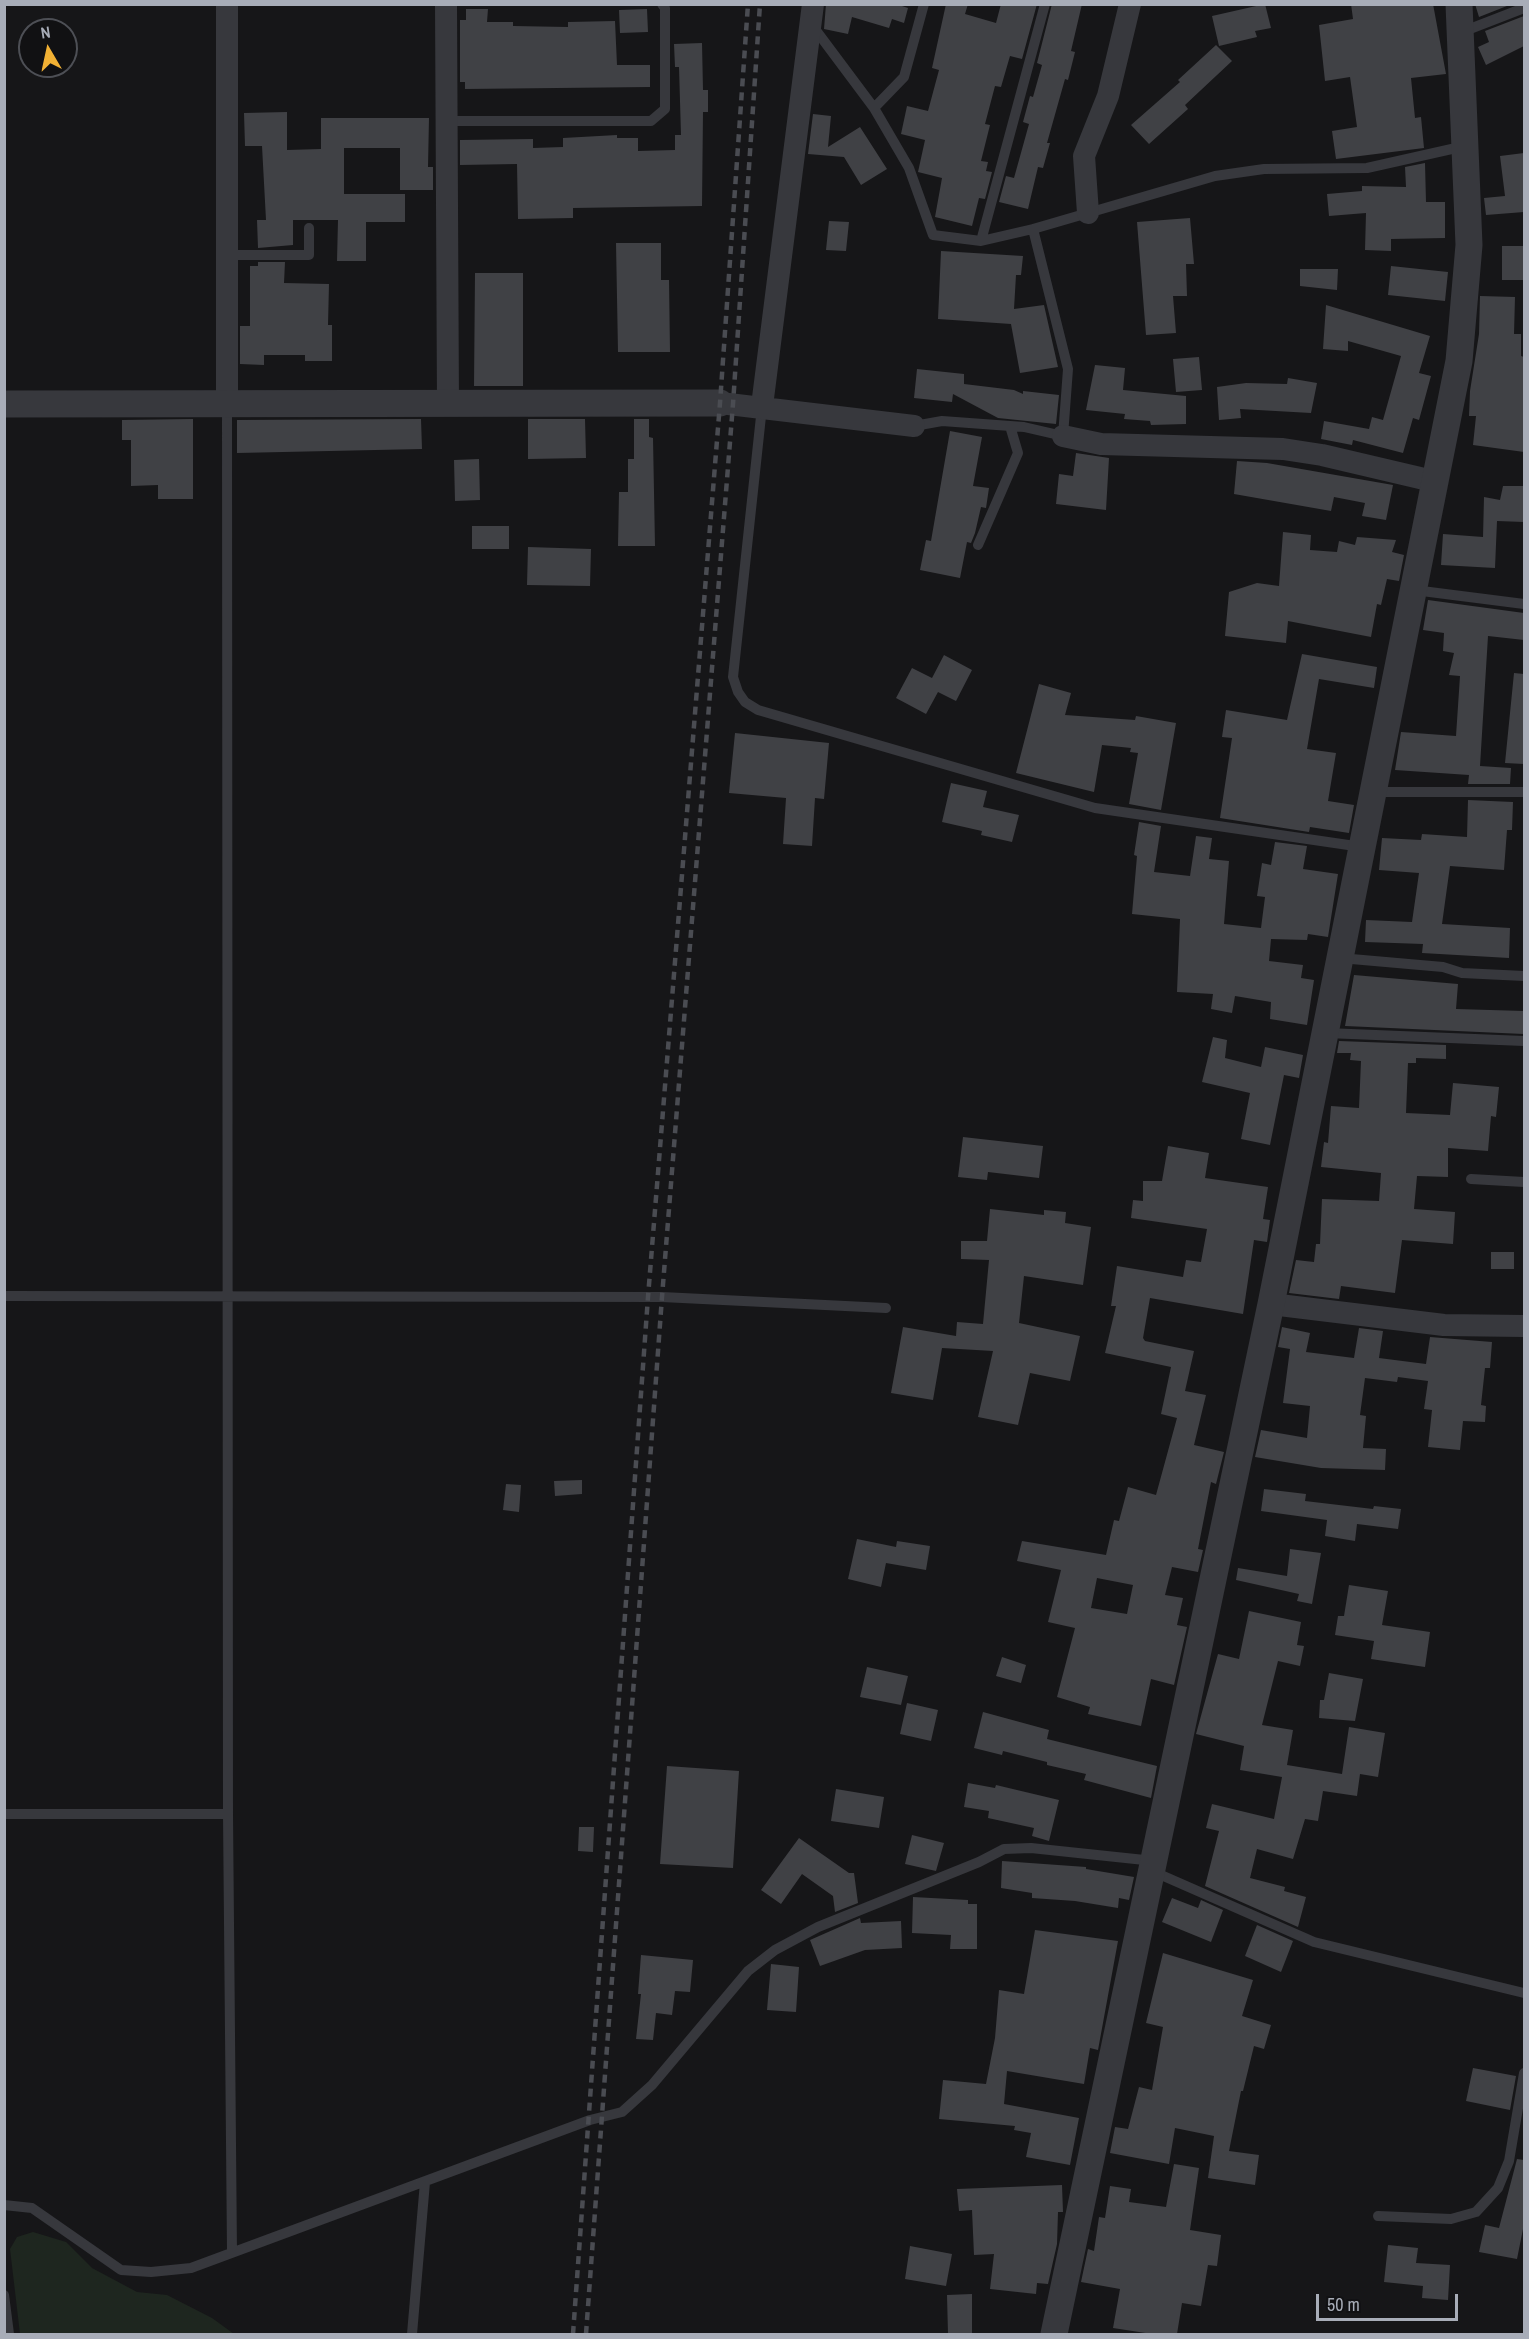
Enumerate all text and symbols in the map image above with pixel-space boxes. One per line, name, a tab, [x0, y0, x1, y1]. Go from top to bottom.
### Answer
north arrow	[18, 18, 78, 78]
text: N	[39, 21, 52, 44]
scale bar	[1319, 2282, 1462, 2320]
text: 50 m	[1327, 2292, 1360, 2317]

